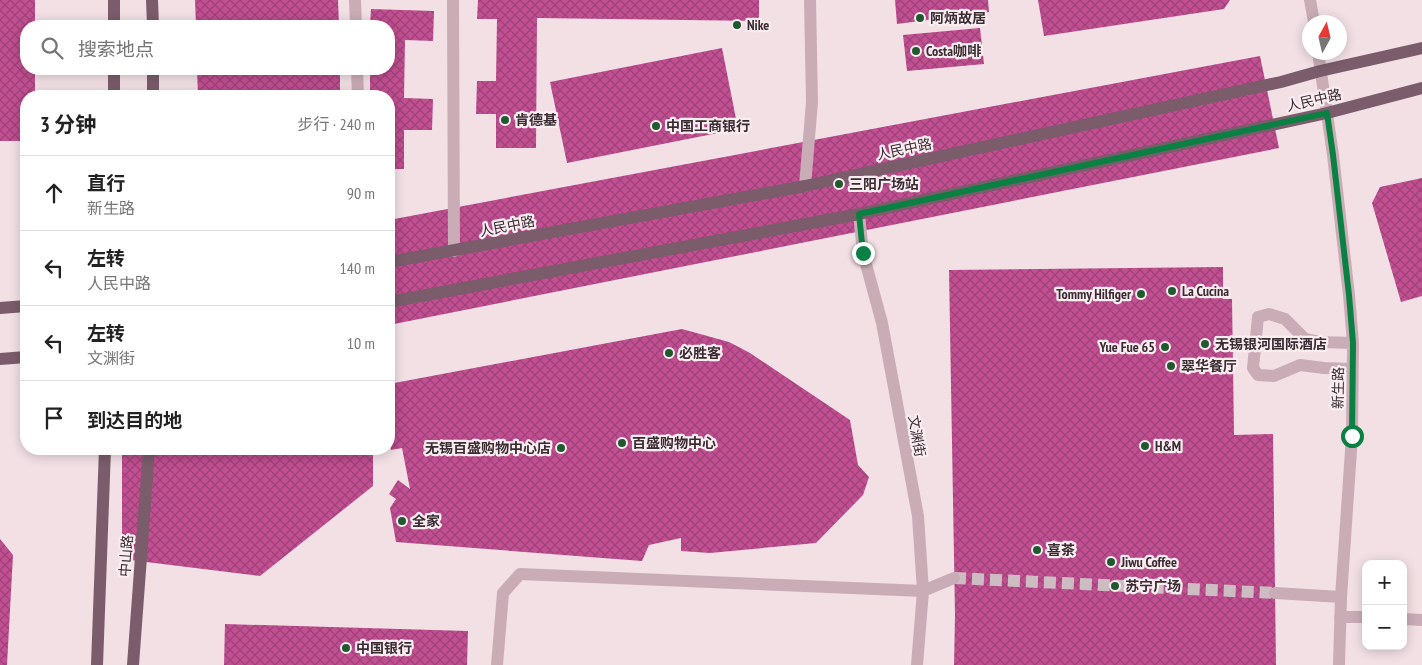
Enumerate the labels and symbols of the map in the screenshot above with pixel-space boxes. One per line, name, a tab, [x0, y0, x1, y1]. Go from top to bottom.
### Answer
place label: 阿炳故居	[930, 9, 986, 27]
marker: 阿炳故居	[914, 12, 926, 24]
north arrow	[1302, 15, 1347, 60]
place label: Nike	[747, 16, 769, 34]
marker: Nike	[731, 19, 743, 31]
place label: Costa咖啡	[926, 42, 982, 60]
marker: Costa咖啡	[910, 45, 922, 57]
street label: 人民中路	[1285, 85, 1343, 115]
place label: 肯德基	[515, 111, 557, 129]
marker: 肯德基	[499, 114, 511, 126]
place label: 中国工商银行	[666, 117, 750, 135]
marker: 中国工商银行	[650, 120, 662, 132]
street label: 人民中路	[875, 134, 933, 164]
place label: 三阳广场站	[849, 175, 919, 193]
marker: 三阳广场站	[833, 178, 845, 190]
street label: 人民中路	[478, 212, 536, 240]
route end	[852, 242, 875, 265]
place label: La Cucina	[1182, 282, 1229, 300]
place label: Tommy Hilfiger	[1056, 285, 1132, 303]
marker: La Cucina	[1166, 285, 1178, 297]
marker: Tommy Hilfiger	[1135, 288, 1147, 300]
place label: 无锡银河国际酒店	[1215, 335, 1327, 353]
place label: Yue Fue 65	[1098, 338, 1155, 356]
marker: 无锡银河国际酒店	[1199, 338, 1211, 350]
marker: Yue Fue 65	[1159, 341, 1171, 353]
place label: 必胜客	[679, 344, 721, 362]
marker: 必胜客	[663, 347, 675, 359]
place label: 翠华餐厅	[1181, 357, 1237, 375]
marker: 翠华餐厅	[1165, 360, 1177, 372]
street label: 新生路	[1329, 367, 1347, 409]
street label: 文渊街	[904, 414, 930, 458]
route start	[1341, 425, 1364, 448]
place label: 百盛购物中心	[632, 434, 716, 452]
marker: 百盛购物中心	[616, 437, 628, 449]
place label: H&M	[1155, 437, 1181, 455]
place label: 无锡百盛购物中心店	[425, 439, 551, 457]
marker: H&M	[1139, 440, 1151, 452]
marker: 无锡百盛购物中心店	[555, 442, 567, 454]
place label: 全家	[412, 512, 440, 530]
marker: 全家	[396, 515, 408, 527]
street label: 中山路	[116, 534, 136, 578]
place label: 喜茶	[1047, 541, 1075, 559]
marker: 喜茶	[1031, 544, 1043, 556]
place label: Jiwu Coffee	[1120, 553, 1177, 571]
marker: Jiwu Coffee	[1105, 556, 1117, 568]
place label: 苏宁广场	[1125, 577, 1181, 595]
marker: 苏宁广场	[1109, 580, 1121, 592]
place label: 中国银行	[356, 639, 412, 657]
marker: 中国银行	[340, 642, 352, 654]

